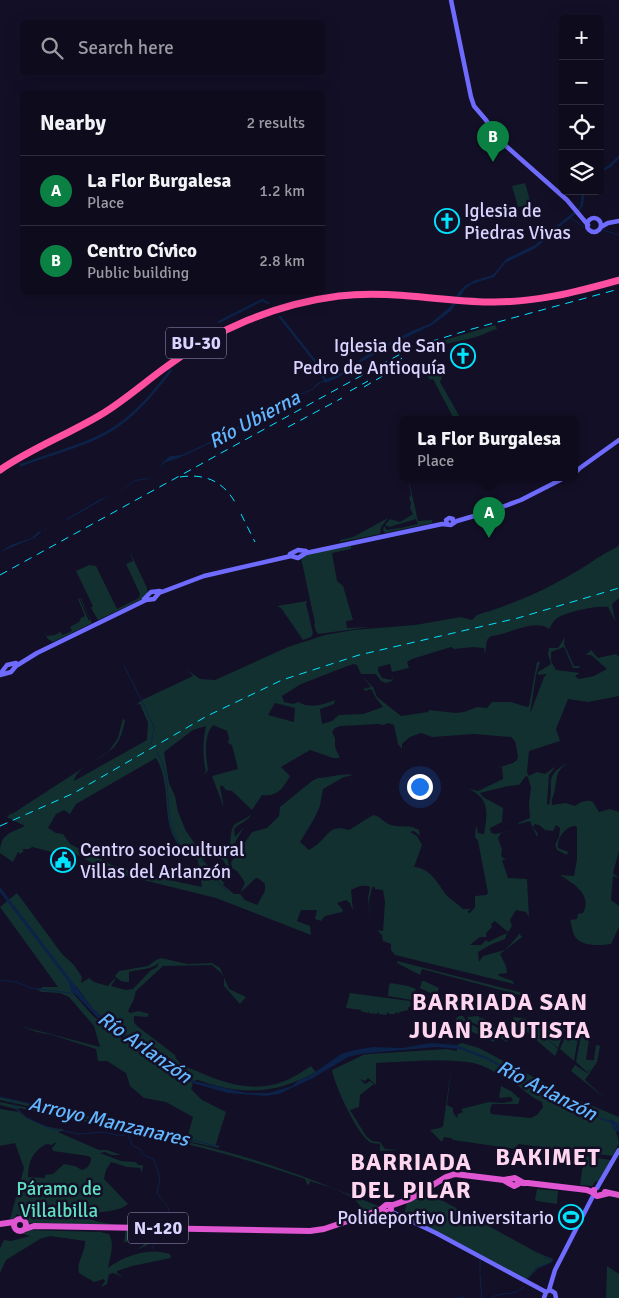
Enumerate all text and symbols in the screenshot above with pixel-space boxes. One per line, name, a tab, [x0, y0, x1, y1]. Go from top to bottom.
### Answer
map controls	[559, 15, 604, 195]
button: +	[559, 15, 604, 60]
search box	[20, 20, 325, 75]
icon: search	[38, 34, 66, 62]
text: Search here	[78, 36, 174, 60]
button: −	[559, 60, 604, 105]
button: locate	[559, 105, 604, 150]
text: Nearby	[40, 110, 106, 136]
text: 2 results	[246, 113, 305, 133]
pin: B	[477, 121, 509, 162]
button: layers	[559, 150, 604, 195]
text: La Flor Burgalesa	[87, 169, 231, 193]
text: A	[51, 181, 61, 201]
text: 1.2 km	[259, 181, 305, 201]
text: Place	[87, 193, 124, 213]
place label: Iglesia de Piedras Vivas	[464, 199, 571, 245]
church icon: Iglesia de Piedras Vivas	[434, 208, 460, 234]
text: Centro Cívico	[87, 239, 197, 263]
text: B	[51, 251, 61, 271]
text: 2.8 km	[259, 251, 305, 271]
text: Public building	[87, 263, 189, 283]
road number: BU-30	[166, 328, 226, 358]
place label: Iglesia de San Pedro de Antioquía	[293, 334, 446, 380]
church icon: Iglesia de San Pedro de Antioquía	[450, 343, 476, 369]
water label: Río Ubierna	[204, 385, 305, 454]
popup	[400, 416, 578, 481]
text: La Flor Burgalesa	[417, 427, 561, 451]
text: Place	[417, 451, 454, 471]
pin: A	[473, 497, 505, 538]
your location	[407, 774, 433, 800]
place label: Centro sociocultural Villas del Arlanzón	[80, 838, 245, 884]
public building icon: Centro sociocultural Villas del Arlanzón	[50, 847, 76, 873]
district label: BARRIADA SAN JUAN BAUTISTA	[409, 987, 591, 1045]
water label: Río Arlanzón	[93, 1006, 197, 1089]
water label: Río Arlanzón	[493, 1055, 602, 1127]
water label: Arroyo Manzanares	[26, 1091, 194, 1153]
district label: BAKIMET	[495, 1142, 601, 1172]
district label: BARRIADA DEL PILAR	[350, 1147, 472, 1205]
park label: Páramo de Villalbilla	[16, 1177, 102, 1223]
sports icon: Polideportivo Universitario	[558, 1204, 584, 1230]
place label: Polideportivo Universitario	[337, 1206, 554, 1230]
road number: N-120	[128, 1212, 188, 1244]

